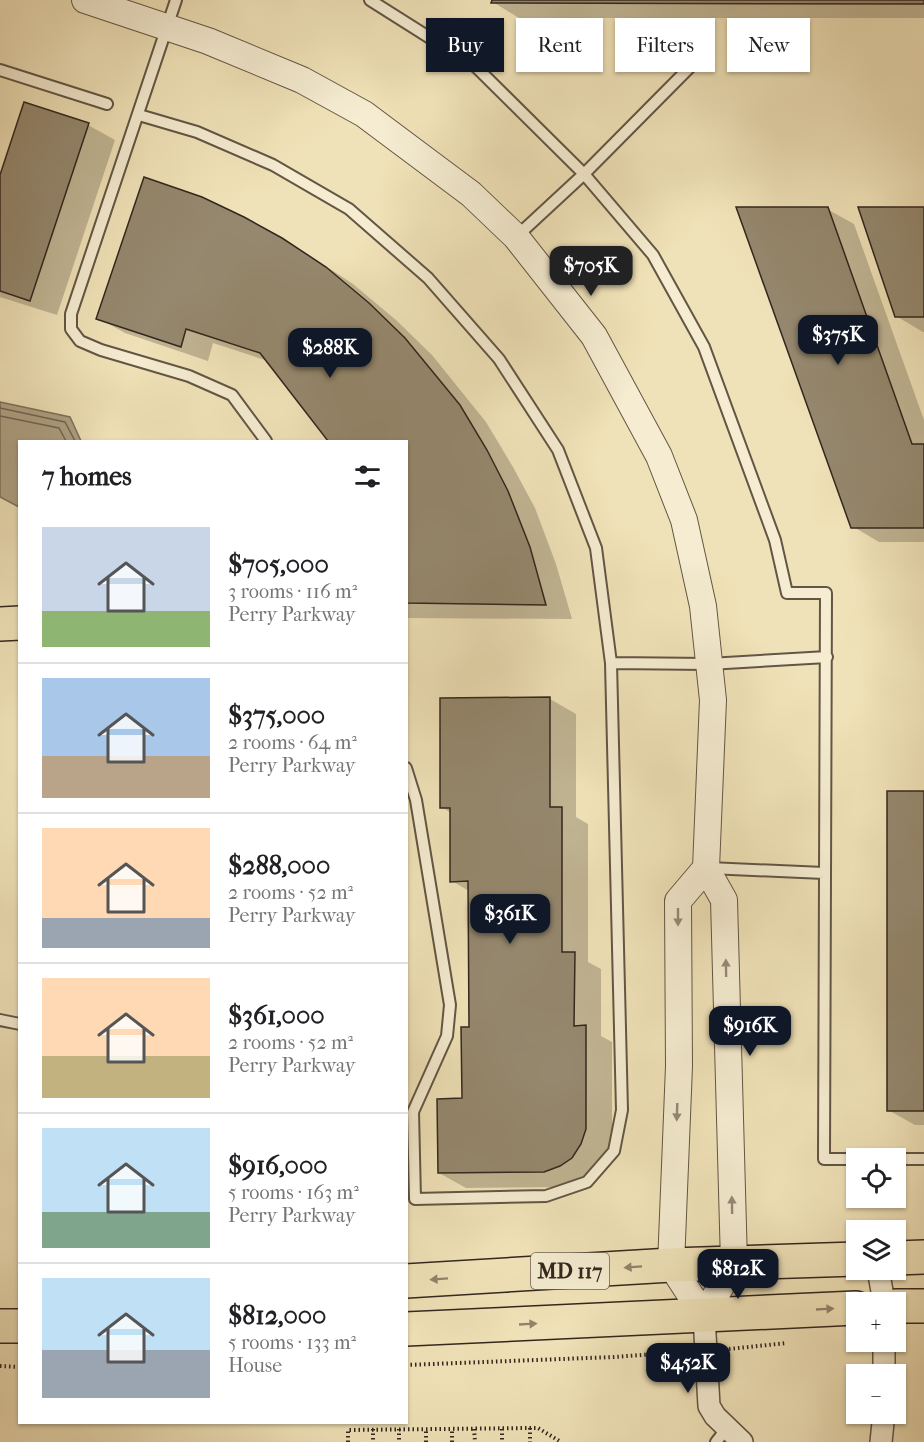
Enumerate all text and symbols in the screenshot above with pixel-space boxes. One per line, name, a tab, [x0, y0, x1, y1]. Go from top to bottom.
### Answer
chip: Buy	[426, 18, 504, 72]
chip: Rent	[516, 18, 603, 72]
chip: Filters	[615, 18, 715, 72]
chip: New	[727, 18, 810, 72]
pin: $705K	[549, 246, 633, 297]
text: $705K	[564, 254, 618, 277]
pin: $375K	[796, 315, 880, 366]
text: $375K	[812, 323, 864, 346]
pin: $288K	[288, 328, 372, 379]
text: $288K	[302, 336, 358, 359]
icon: filters	[351, 460, 384, 493]
text: 7 homes	[42, 461, 132, 492]
text: $705,000	[228, 549, 329, 580]
icon: home	[90, 551, 162, 623]
text: 3 rooms · 116 m²	[228, 580, 357, 603]
text: Perry Parkway	[228, 603, 355, 626]
text: $375,000	[228, 700, 325, 731]
icon: home	[90, 702, 162, 774]
text: 2 rooms · 64 m²	[228, 731, 357, 754]
text: Perry Parkway	[228, 754, 355, 777]
text: $288,000	[228, 850, 330, 881]
icon: home	[90, 852, 162, 924]
text: 2 rooms · 52 m²	[228, 881, 353, 904]
pin: $361K	[468, 894, 552, 945]
text: $361K	[484, 902, 536, 925]
text: Perry Parkway	[228, 904, 355, 927]
one-way arrow	[673, 907, 683, 926]
one-way arrow	[721, 958, 730, 977]
text: $361,000	[228, 1000, 325, 1031]
icon: home	[90, 1002, 162, 1074]
pin: $916K	[708, 1006, 792, 1057]
text: $916K	[723, 1014, 777, 1037]
text: 2 rooms · 52 m²	[228, 1031, 353, 1054]
text: Perry Parkway	[228, 1054, 355, 1077]
one-way arrow	[672, 1102, 682, 1121]
map controls	[846, 1148, 906, 1424]
button: locate	[846, 1148, 906, 1208]
text: $916,000	[228, 1150, 328, 1181]
icon: home	[90, 1152, 162, 1224]
text: 5 rooms · 163 m²	[228, 1181, 359, 1204]
one-way arrow	[727, 1195, 736, 1214]
text: Perry Parkway	[228, 1204, 355, 1227]
button: layers	[846, 1220, 906, 1280]
pin: $812K	[696, 1249, 780, 1300]
road number: MD 117	[531, 1253, 609, 1289]
text: $812K	[711, 1257, 765, 1280]
one-way arrow	[624, 1263, 643, 1272]
one-way arrow	[429, 1275, 448, 1284]
button: +	[846, 1292, 906, 1352]
text: $812,000	[228, 1300, 326, 1331]
icon: home	[90, 1302, 162, 1374]
one-way arrow	[816, 1305, 835, 1314]
one-way arrow	[518, 1319, 537, 1328]
text: 5 rooms · 133 m²	[228, 1331, 356, 1354]
pin: $452K	[646, 1343, 730, 1394]
text: $452K	[660, 1351, 716, 1374]
text: House	[228, 1354, 282, 1377]
button: −	[846, 1364, 906, 1424]

